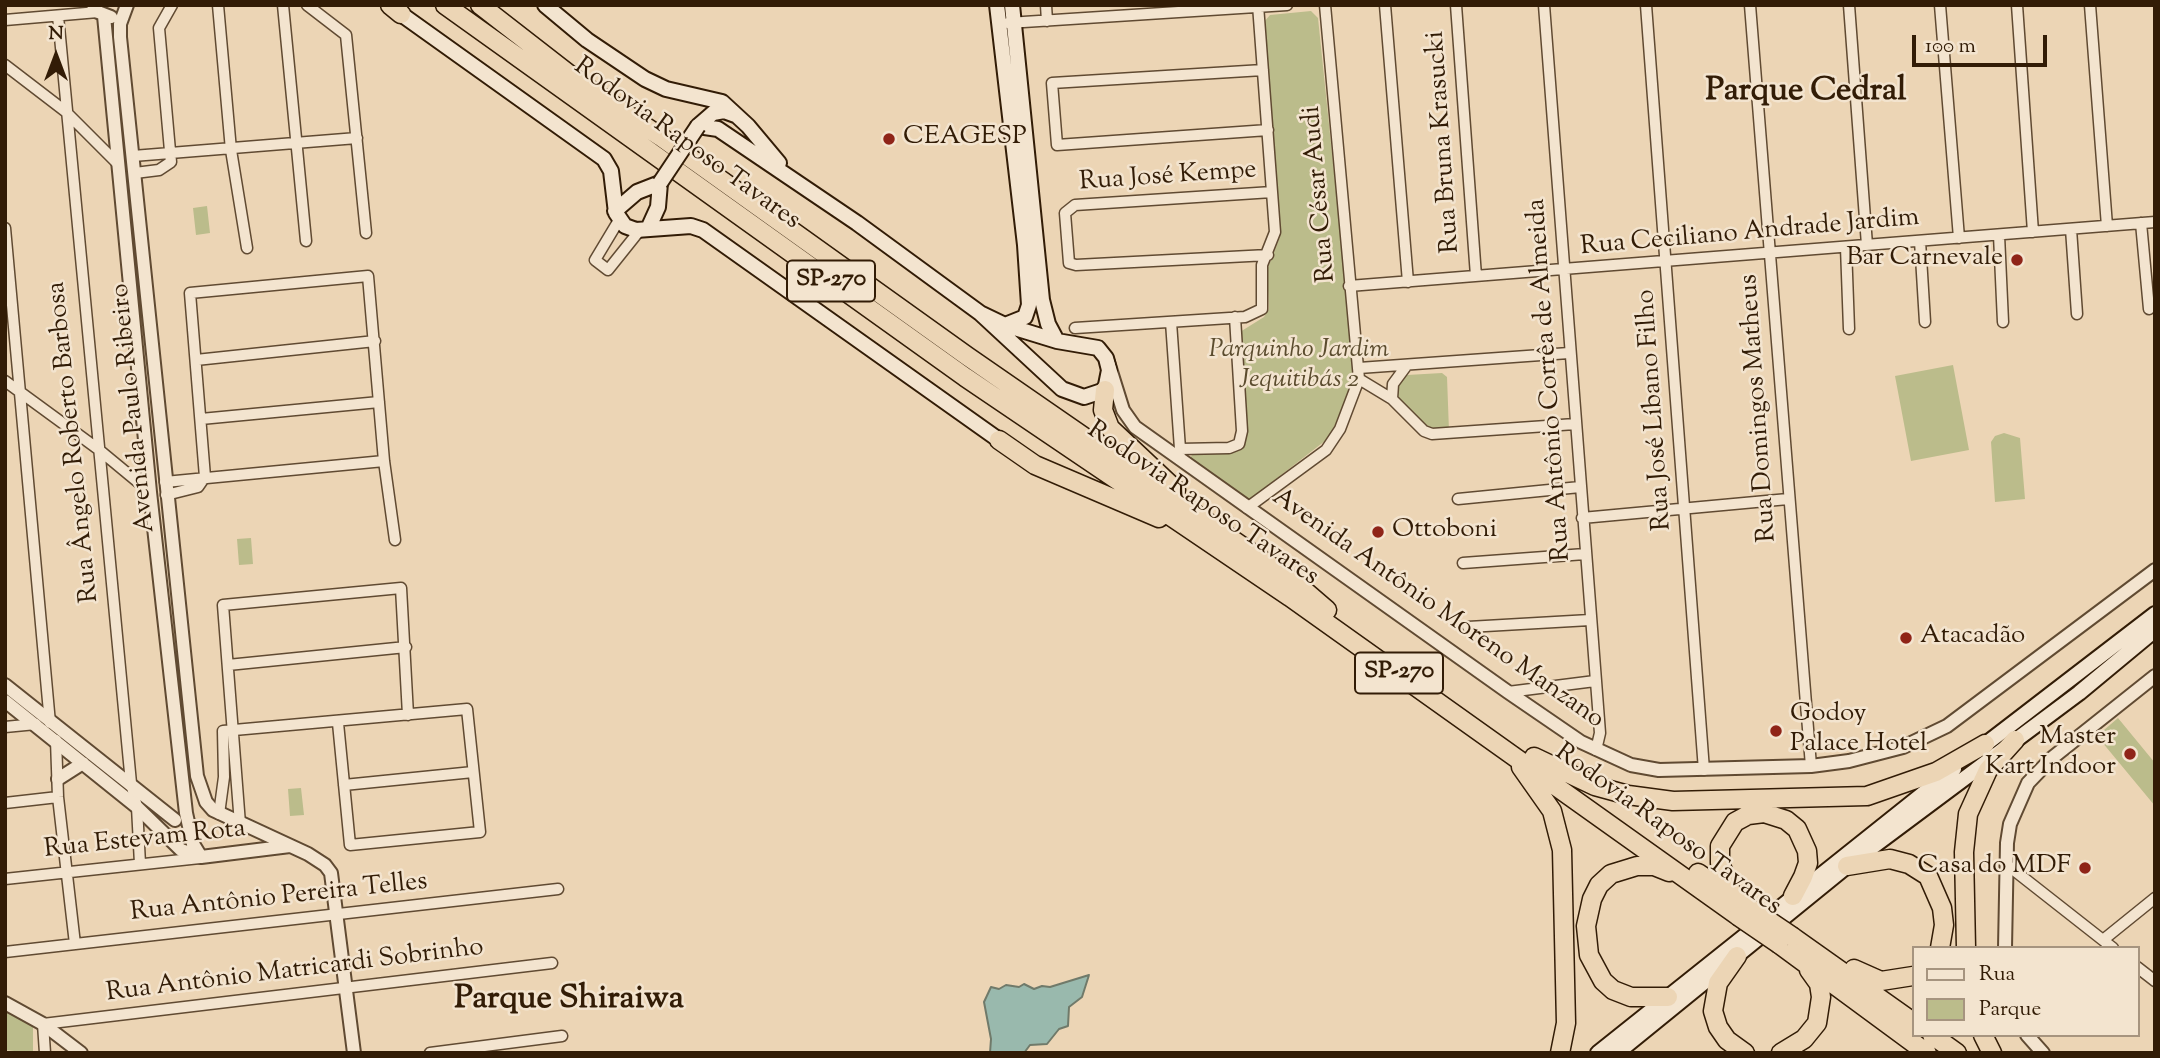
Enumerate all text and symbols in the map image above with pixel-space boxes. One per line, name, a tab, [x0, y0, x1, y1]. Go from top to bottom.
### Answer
north arrow	[21, 21, 91, 91]
text: N	[48, 21, 64, 48]
scale bar	[1915, 21, 2050, 65]
street label: Rua Bruna Krasucki	[1422, 30, 1468, 254]
text: 100 m	[1925, 32, 1976, 62]
street label: Rodovia Raposo Tavares	[567, 52, 805, 238]
district label: Parque Cedral	[1706, 73, 1906, 113]
street label: Rua César Audi	[1298, 104, 1344, 284]
place label: CEAGESP	[903, 123, 1027, 155]
marker: CEAGESP	[881, 131, 897, 147]
street label: Rua José Kempe	[1078, 156, 1258, 200]
street label: Rua Antônio Corrêa de Almeida	[1523, 198, 1579, 562]
street label: Rua Ceciliano Andrade Jardim	[1579, 204, 1921, 264]
place label: Bar Carnevale	[1846, 244, 2003, 276]
marker: Bar Carnevale	[2009, 252, 2025, 268]
road number: SP-270	[787, 260, 875, 302]
street label: Rua Domingos Matheus	[1735, 273, 1785, 543]
street label: Rua Ângelo Roberto Barbosa	[43, 280, 107, 604]
street label: Avenida Paulo Ribeiro	[106, 282, 164, 534]
street label: Rua José Líbano Filho	[1632, 288, 1680, 532]
park label: Parquinho Jardim Jequitibás 2	[1209, 336, 1389, 398]
street label: Rodovia Raposo Tavares	[1080, 416, 1324, 594]
street label: Avenida Antônio Moreno Manzano	[1265, 483, 1609, 737]
place label: Ottoboni	[1392, 516, 1497, 548]
marker: Ottoboni	[1370, 524, 1386, 540]
place label: Atacadão	[1920, 622, 2025, 654]
marker: Atacadão	[1898, 630, 1914, 646]
road number: SP-270	[1355, 652, 1443, 694]
place label: Godoy Palace Hotel	[1790, 700, 1927, 762]
marker: Godoy Palace Hotel	[1768, 723, 1784, 739]
place label: Master Kart Indoor	[1985, 723, 2116, 784]
street label: Rodovia Raposo Tavares	[1548, 738, 1786, 924]
marker: Master Kart Indoor	[2122, 746, 2138, 762]
street label: Rua Estevam Rota	[43, 815, 247, 867]
place label: Casa do MDF	[1918, 852, 2071, 884]
marker: Casa do MDF	[2077, 860, 2093, 876]
street label: Rua Antônio Pereira Telles	[129, 868, 429, 930]
street label: Rua Antônio Matricardi Sobrinho	[105, 933, 485, 1011]
legend	[1912, 946, 2139, 1037]
text: Rua	[1979, 960, 2015, 990]
district label: Parque Shiraiwa	[454, 981, 684, 1021]
text: Parque	[1979, 995, 2041, 1025]

